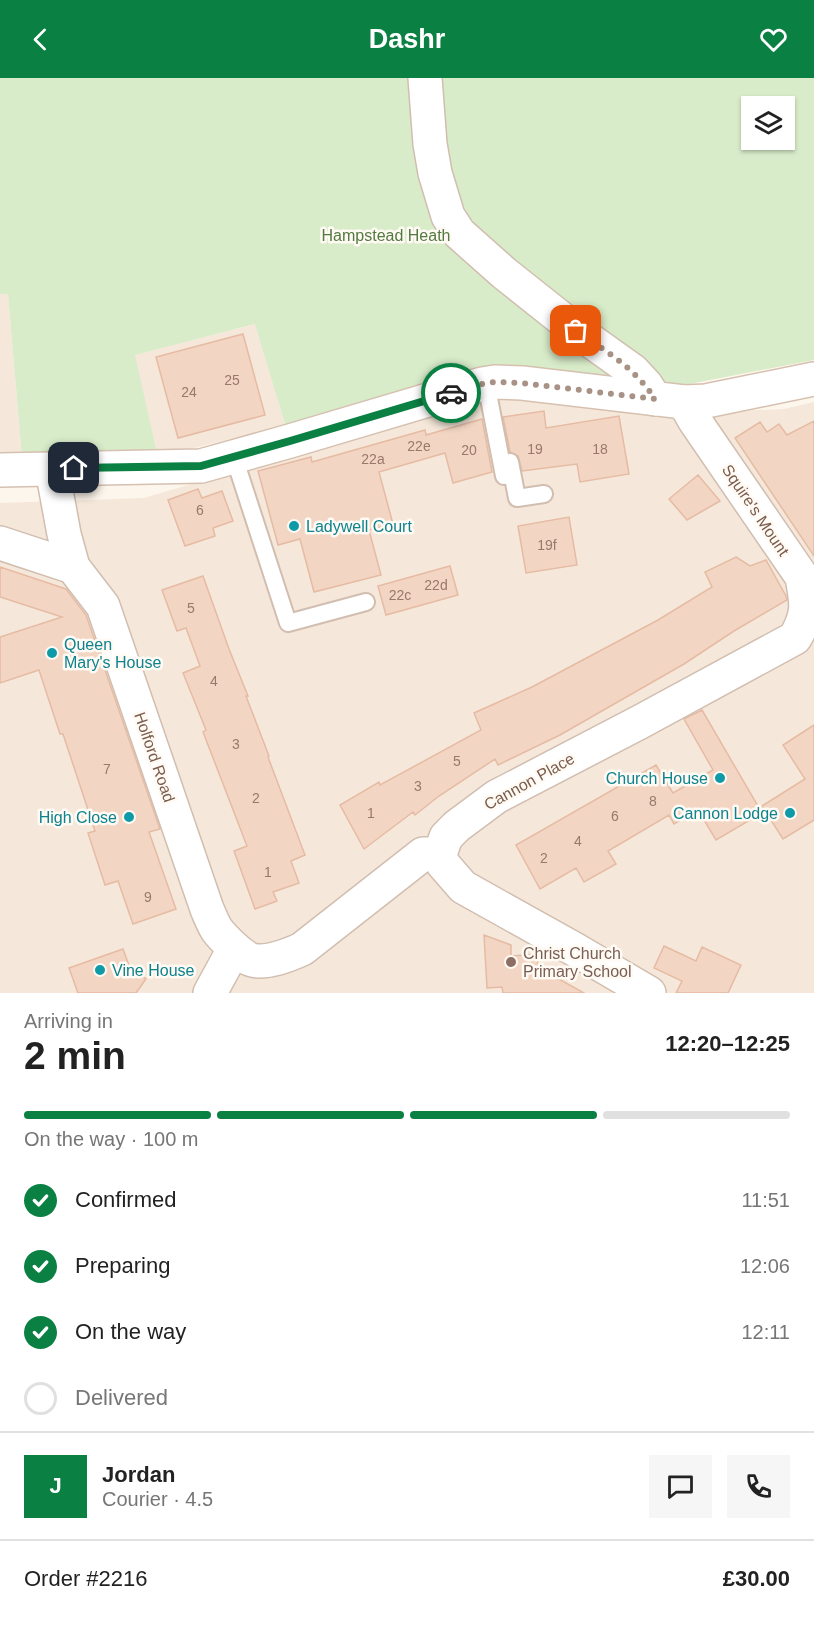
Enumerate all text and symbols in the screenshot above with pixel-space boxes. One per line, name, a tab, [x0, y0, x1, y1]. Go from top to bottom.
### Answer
icon: back	[24, 23, 57, 56]
icon: heart	[757, 23, 790, 56]
text: Dashr	[369, 24, 445, 54]
map controls	[741, 96, 795, 150]
button: layers	[741, 96, 795, 150]
park label: Hampstead Heath	[322, 227, 450, 244]
pin	[550, 305, 601, 356]
icon: bag	[559, 314, 592, 347]
courier	[421, 363, 481, 423]
house number: 25	[224, 372, 240, 388]
icon: car	[435, 377, 468, 410]
house number: 24	[181, 384, 197, 400]
house number: 22e	[407, 438, 431, 454]
house number: 19	[527, 441, 543, 457]
house number: 18	[592, 441, 608, 457]
pin	[48, 442, 99, 493]
house number: 20	[461, 442, 477, 458]
icon: home	[57, 451, 90, 484]
house number: 22a	[361, 451, 385, 467]
street label: Squire's Mount	[719, 461, 793, 560]
house number: 6	[196, 502, 204, 518]
place label: Ladywell Court	[306, 518, 412, 535]
marker: Ladywell Court	[287, 519, 301, 533]
house number: 19f	[537, 537, 557, 553]
house number: 22d	[424, 577, 448, 593]
house number: 22c	[389, 587, 411, 603]
house number: 5	[187, 600, 195, 616]
place label: Queen Mary's House	[64, 636, 161, 671]
marker: Queen Mary's House	[45, 646, 59, 660]
house number: 4	[210, 673, 218, 689]
street label: Holford Road	[131, 710, 178, 805]
house number: 3	[232, 736, 240, 752]
street label: Cannon Place	[481, 750, 577, 813]
house number: 5	[453, 753, 461, 769]
house number: 7	[103, 761, 111, 777]
place label: Church House	[606, 770, 708, 787]
marker: Church House	[713, 771, 727, 785]
house number: 3	[414, 778, 422, 794]
house number: 2	[252, 790, 260, 806]
house number: 8	[649, 793, 657, 809]
house number: 1	[367, 805, 375, 821]
place label: Cannon Lodge	[673, 805, 778, 822]
marker: Cannon Lodge	[783, 806, 797, 820]
house number: 6	[611, 808, 619, 824]
place label: High Close	[39, 809, 117, 826]
marker: High Close	[122, 810, 136, 824]
house number: 4	[574, 833, 582, 849]
house number: 2	[540, 850, 548, 866]
house number: 1	[264, 864, 272, 880]
house number: 9	[144, 889, 152, 905]
place label: Christ Church Primary School	[523, 945, 631, 980]
marker: Christ Church Primary School	[504, 955, 518, 969]
place label: Vine House	[112, 962, 195, 979]
marker: Vine House	[93, 963, 107, 977]
text: Arriving in	[24, 1010, 113, 1032]
text: 12:20–12:25	[665, 1031, 790, 1056]
text: 2 min	[24, 1034, 126, 1077]
text: On the way · 100 m	[24, 1128, 199, 1150]
icon: check	[24, 1184, 57, 1217]
text: Confirmed	[75, 1187, 176, 1212]
text: 11:51	[741, 1189, 790, 1211]
icon: check	[24, 1250, 57, 1283]
text: Preparing	[75, 1253, 170, 1278]
text: 12:06	[740, 1255, 790, 1277]
icon: check	[24, 1316, 57, 1349]
text: On the way	[75, 1319, 186, 1344]
text: 12:11	[741, 1321, 790, 1343]
text: Delivered	[75, 1385, 168, 1410]
button: chat	[649, 1455, 712, 1518]
button: phone	[727, 1455, 790, 1518]
text: Jordan	[102, 1462, 175, 1487]
text: J	[49, 1473, 62, 1498]
text: Courier · 4.5	[102, 1488, 213, 1510]
text: Order #2216	[24, 1566, 148, 1591]
text: £30.00	[723, 1566, 790, 1591]

